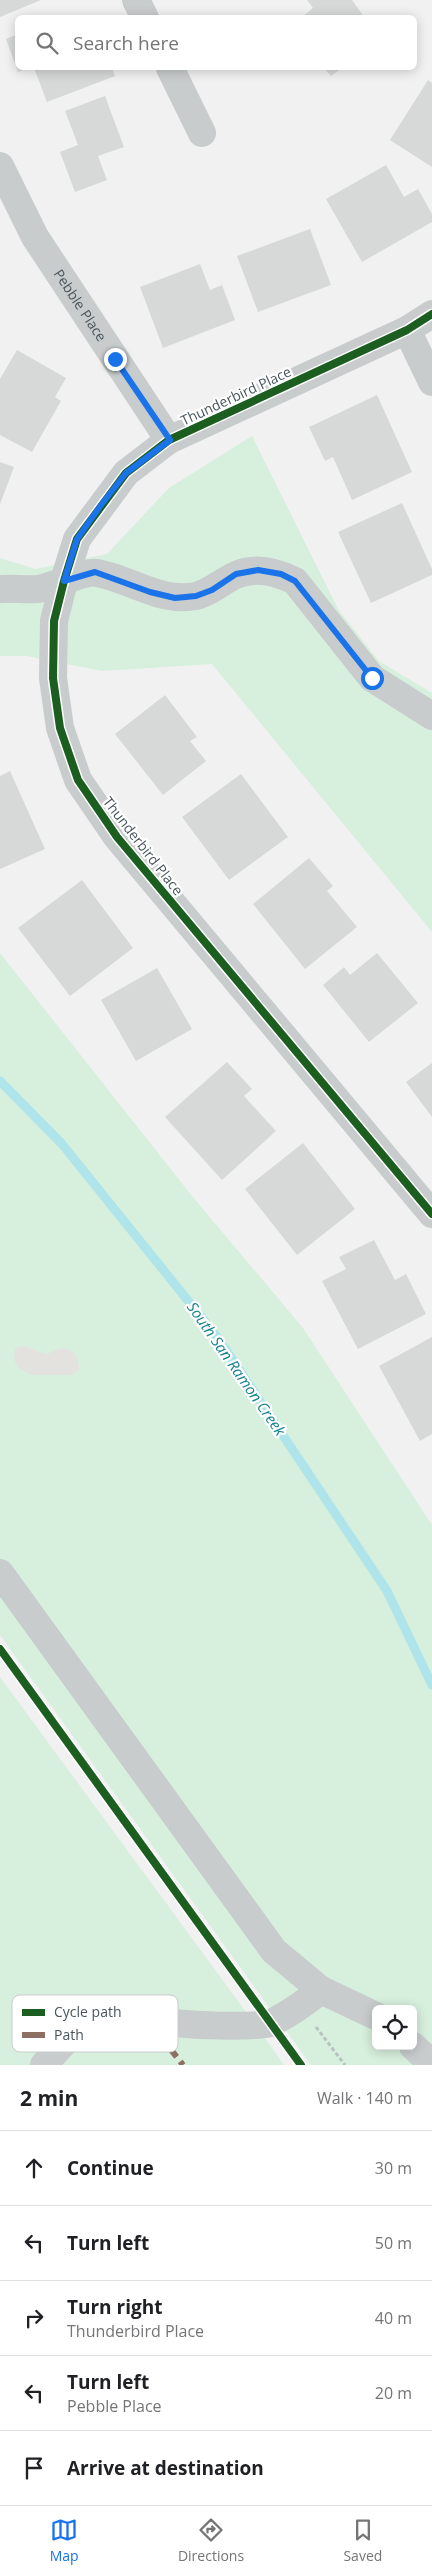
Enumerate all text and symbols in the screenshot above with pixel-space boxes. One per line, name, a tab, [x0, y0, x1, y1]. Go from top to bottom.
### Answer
search box	[15, 15, 417, 70]
icon: search	[33, 29, 61, 57]
text: Search here	[73, 30, 179, 56]
street label: Pebble Place	[50, 265, 111, 345]
route end	[104, 348, 127, 371]
street label: Thunderbird Place	[177, 362, 294, 430]
route start	[361, 667, 384, 690]
street label: Thunderbird Place	[99, 793, 188, 899]
water label: South San Ramon Creek	[183, 1298, 291, 1440]
legend	[12, 1995, 178, 2052]
text: Cycle path	[54, 2002, 122, 2021]
map controls	[372, 2005, 417, 2050]
button: locate	[372, 2005, 417, 2050]
text: Path	[54, 2025, 84, 2044]
text: 2 min	[20, 2084, 78, 2112]
text: Walk · 140 m	[317, 2087, 412, 2109]
icon: ahead	[20, 2154, 48, 2182]
text: Continue	[67, 2155, 154, 2181]
text: 30 m	[375, 2157, 412, 2179]
icon: left	[20, 2229, 48, 2257]
text: Turn left	[67, 2230, 149, 2256]
text: 50 m	[375, 2232, 412, 2254]
text: Turn right	[67, 2294, 162, 2320]
icon: right	[20, 2304, 48, 2332]
text: 40 m	[375, 2307, 412, 2329]
text: Thunderbird Place	[67, 2320, 204, 2342]
text: Turn left	[67, 2369, 149, 2395]
icon: left	[20, 2379, 48, 2407]
text: 20 m	[375, 2382, 412, 2404]
text: Pebble Place	[67, 2395, 162, 2417]
icon: arrive	[20, 2454, 48, 2482]
text: Arrive at destination	[67, 2455, 264, 2481]
tab: Map	[50, 2516, 79, 2565]
tab: Directions	[178, 2516, 244, 2565]
tab: Saved	[343, 2516, 382, 2565]

